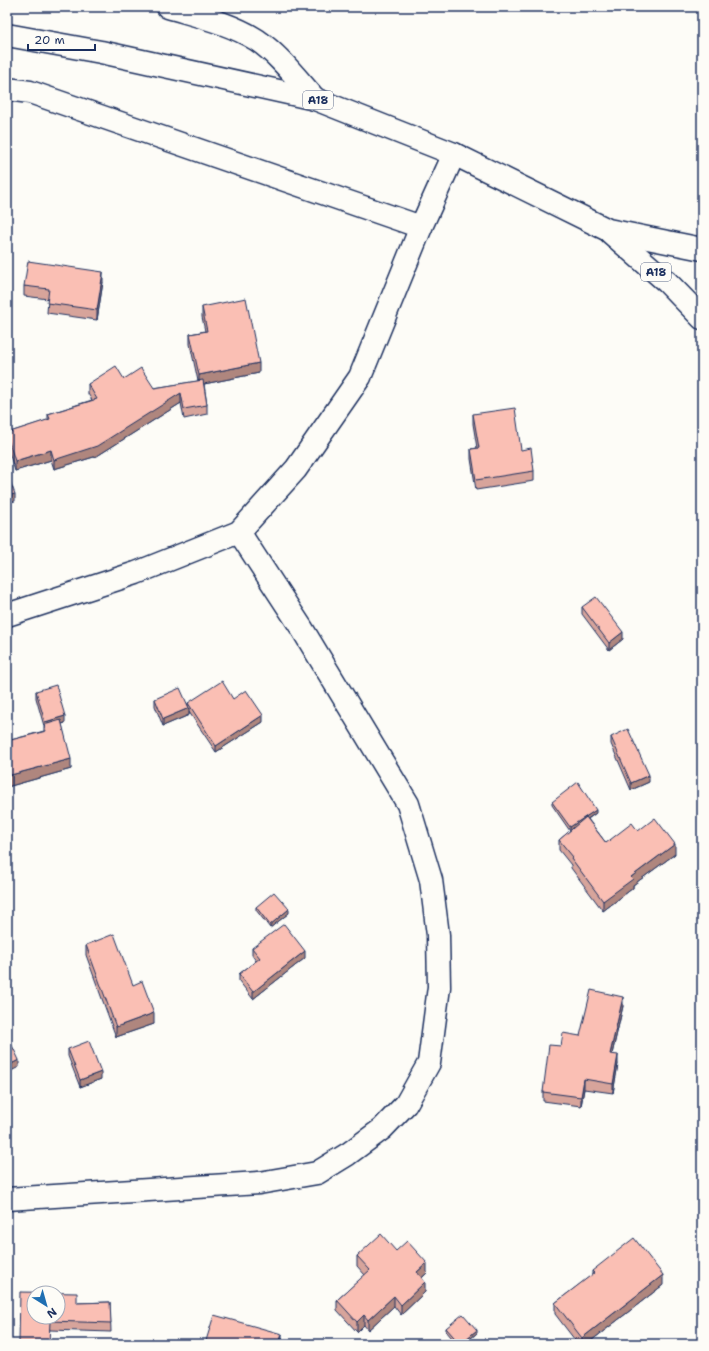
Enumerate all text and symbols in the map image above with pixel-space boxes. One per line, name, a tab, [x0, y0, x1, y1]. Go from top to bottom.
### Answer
scale bar	[28, 26, 95, 52]
text: 20 m	[34, 32, 65, 48]
road number: A18	[303, 91, 333, 109]
road number: A18	[641, 263, 671, 281]
north arrow	[26, 1285, 66, 1325]
text: N	[43, 1304, 60, 1321]

